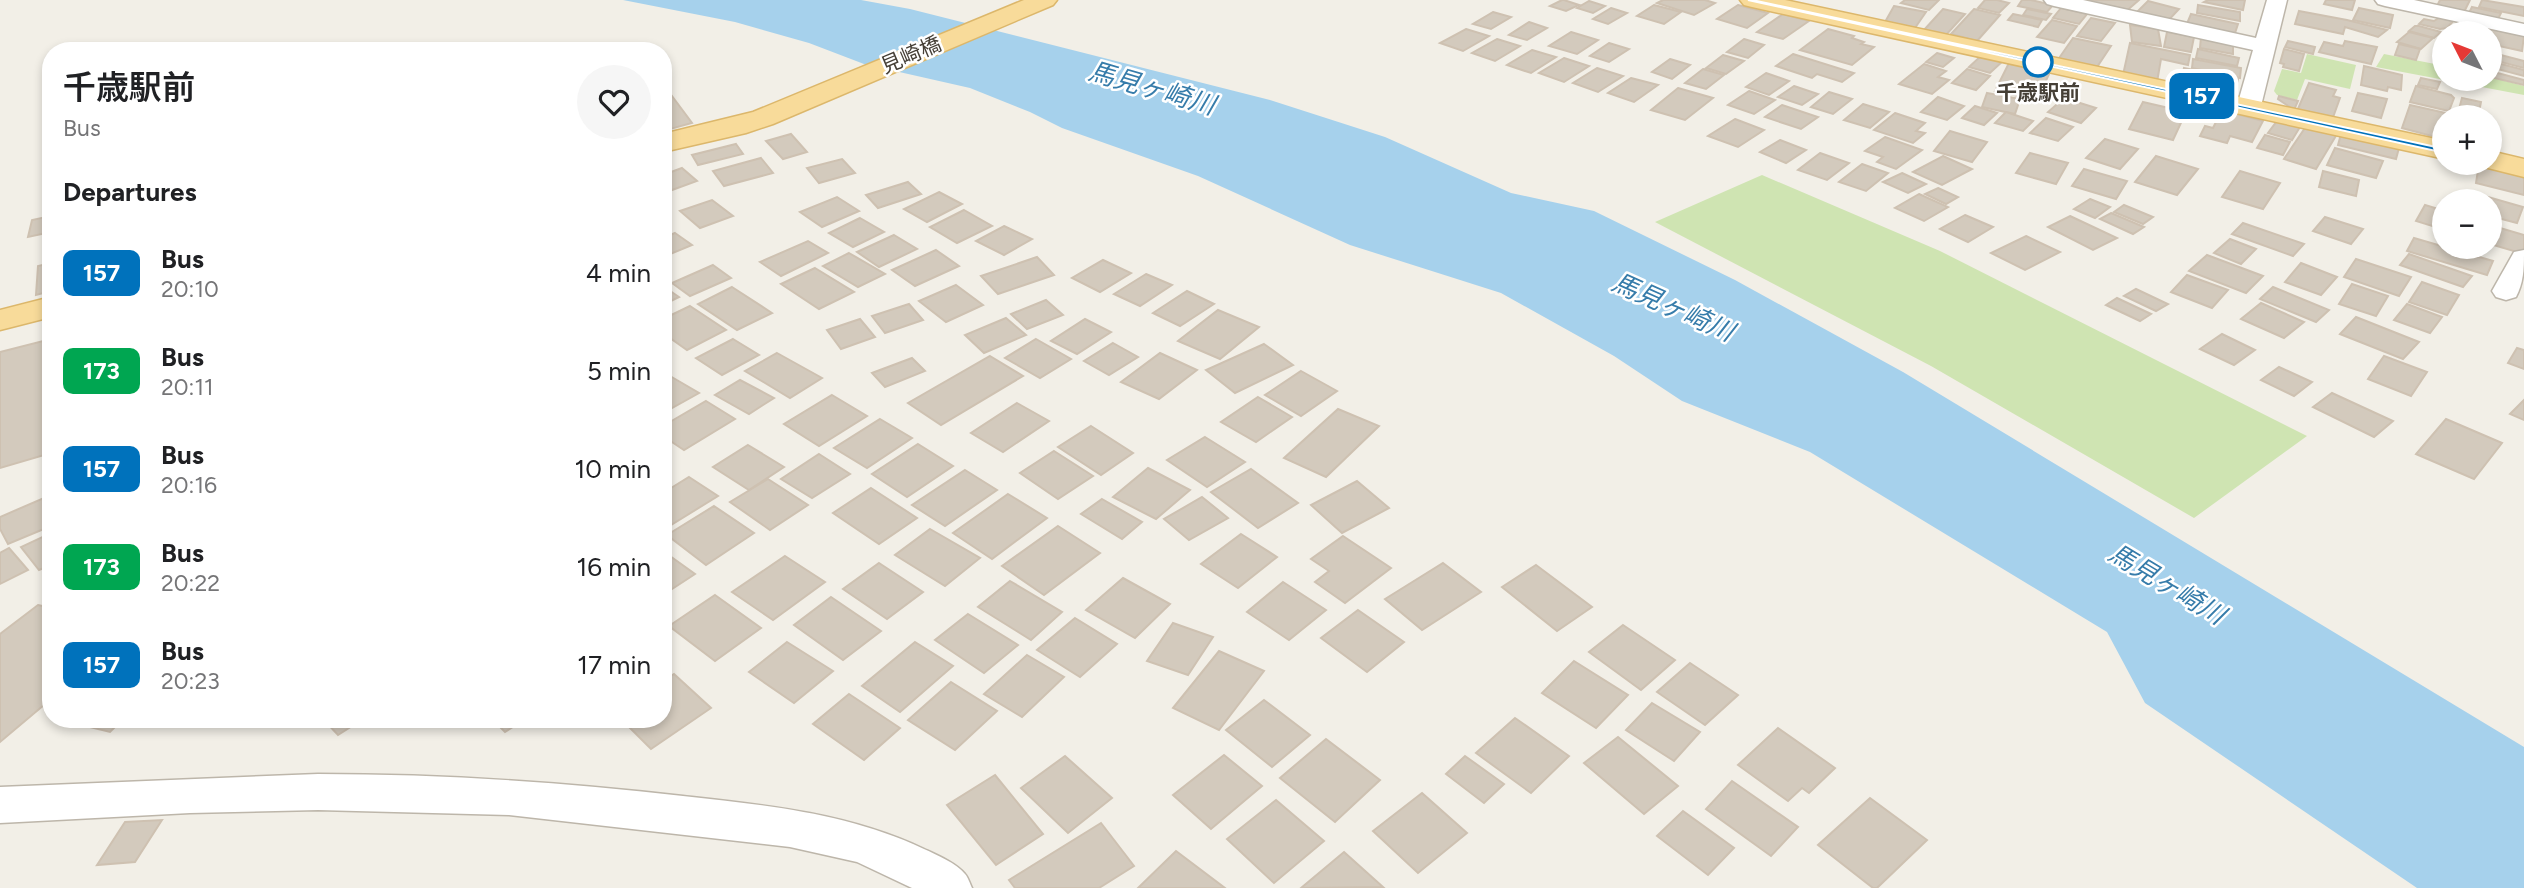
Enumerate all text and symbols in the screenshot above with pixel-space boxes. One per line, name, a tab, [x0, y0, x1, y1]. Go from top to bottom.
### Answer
north arrow	[2432, 21, 2502, 91]
map controls	[2432, 21, 2502, 259]
street label: 見崎橋	[877, 31, 945, 78]
marker: 千歳駅前	[2023, 47, 2053, 77]
water label: 馬見ヶ崎川	[1085, 55, 1222, 122]
button: heart	[577, 65, 651, 139]
text: 千歳駅前	[63, 68, 195, 107]
line badge: 157	[2162, 73, 2242, 119]
place label: 千歳駅前	[1996, 80, 2080, 105]
text: 157	[2183, 81, 2221, 110]
button: +	[2432, 105, 2502, 175]
text: Bus	[63, 114, 101, 142]
text: Departures	[63, 176, 197, 208]
button: −	[2432, 189, 2502, 259]
text: Bus	[161, 243, 204, 275]
text: 4 min	[586, 257, 651, 289]
text: 157	[83, 258, 120, 287]
water label: 馬見ヶ崎川	[1607, 266, 1742, 349]
text: 20:10	[161, 275, 219, 303]
text: Bus	[161, 341, 204, 373]
text: 5 min	[587, 355, 651, 387]
text: 173	[83, 356, 120, 385]
text: 20:11	[161, 373, 213, 401]
text: Bus	[161, 439, 204, 471]
text: 10 min	[575, 453, 651, 485]
text: 157	[83, 454, 120, 483]
text: 20:16	[161, 471, 217, 499]
text: Bus	[161, 537, 204, 569]
water label: 馬見ヶ崎川	[2103, 537, 2234, 633]
text: 16 min	[576, 551, 651, 583]
text: 173	[83, 552, 120, 581]
text: 20:22	[161, 569, 220, 597]
text: Bus	[161, 635, 204, 667]
text: 17 min	[577, 649, 651, 681]
text: 157	[83, 650, 120, 679]
text: 20:23	[161, 667, 220, 695]

